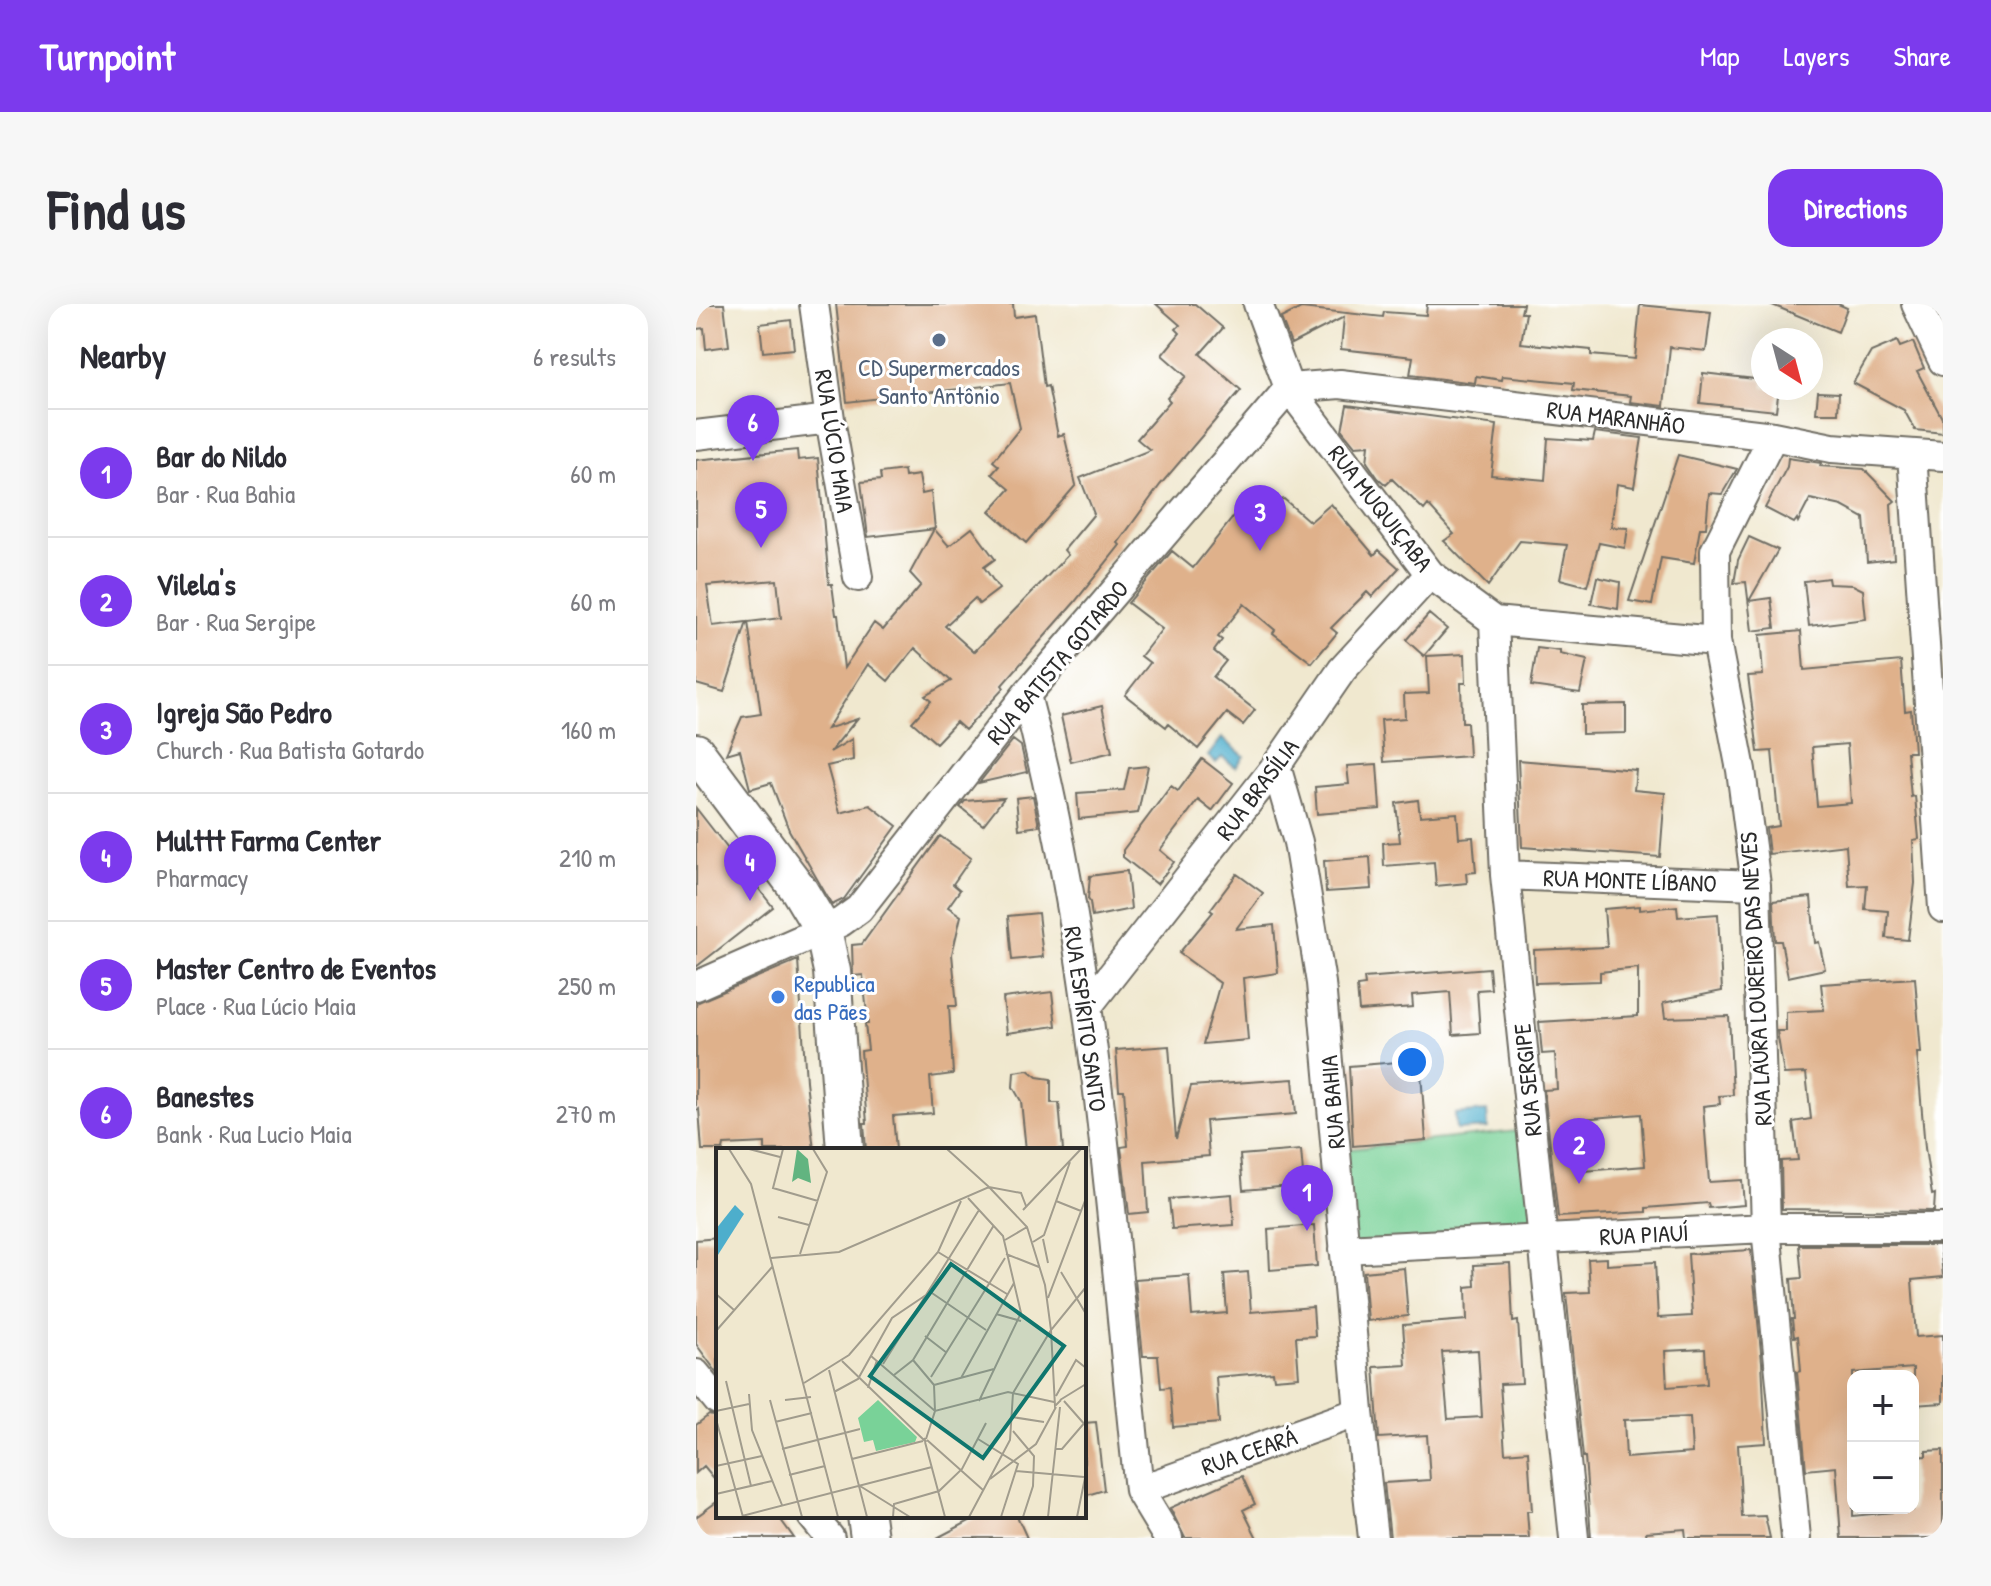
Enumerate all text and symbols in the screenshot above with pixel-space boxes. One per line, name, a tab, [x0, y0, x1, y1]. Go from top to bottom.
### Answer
text: Turnpoint	[40, 30, 175, 82]
text: Map	[1700, 37, 1740, 75]
text: Layers	[1784, 37, 1849, 75]
text: Share	[1893, 37, 1951, 75]
button: Directions	[1768, 169, 1943, 247]
text: Find us	[48, 171, 186, 246]
north arrow	[1751, 328, 1823, 400]
marker: CD Supermercados Santo Antônio	[930, 331, 948, 349]
text: Nearby	[80, 333, 166, 379]
text: 6 results	[533, 339, 616, 374]
place label: CD Supermercados Santo Antônio	[858, 351, 1020, 411]
street label: RUA LÚCIO MAIA	[808, 367, 862, 515]
street label: RUA MARANHÃO	[1545, 393, 1687, 441]
pin: 6	[727, 395, 779, 461]
text: Bar do Nildo	[156, 436, 287, 476]
street label: RUA MUQUIÇABA	[1322, 438, 1441, 578]
text: 1	[101, 456, 111, 491]
text: 60 m	[570, 456, 616, 491]
text: Bar · Rua Bahia	[156, 476, 295, 511]
pin: 5	[735, 482, 787, 548]
pin: 3	[1234, 485, 1286, 551]
text: Vilela's	[156, 564, 236, 604]
street label: RUA BATISTA GOTARDO	[979, 573, 1135, 751]
text: 2	[100, 584, 112, 619]
text: 60 m	[570, 584, 616, 619]
text: Bar · Rua Sergipe	[156, 604, 316, 639]
text: Igreja São Pedro	[156, 692, 332, 732]
text: 3	[100, 712, 112, 747]
text: 160 m	[561, 712, 616, 747]
text: Church · Rua Batista Gotardo	[156, 732, 424, 767]
street label: RUA BRASÍLIA	[1208, 732, 1306, 846]
text: Multtt Farma Center	[156, 820, 381, 860]
street label: RUA LAURA LOUREIRO DAS NEVES	[1731, 831, 1779, 1127]
pin: 4	[724, 835, 776, 901]
text: 4	[101, 840, 111, 875]
text: 210 m	[559, 840, 616, 875]
text: Pharmacy	[156, 860, 249, 895]
street label: RUA MONTE LÍBANO	[1543, 861, 1717, 899]
street label: RUA ESPÍRITO SANTO	[1057, 924, 1115, 1114]
text: Master Centro de Eventos	[156, 948, 436, 988]
place label: Republica das Pães	[794, 967, 875, 1027]
text: 5	[101, 968, 112, 1003]
text: 250 m	[558, 968, 616, 1003]
text: Place · Rua Lúcio Maia	[156, 988, 356, 1023]
marker: Republica das Pães	[769, 988, 787, 1006]
street label: RUA SERGIPE	[1505, 1022, 1549, 1138]
your location	[1392, 1042, 1432, 1082]
street label: RUA BAHIA	[1312, 1054, 1352, 1150]
text: Banestes	[156, 1076, 254, 1116]
text: 6	[101, 1096, 111, 1131]
text: 270 m	[556, 1096, 616, 1131]
text: Bank · Rua Lucio Maia	[156, 1116, 352, 1151]
pin: 2	[1553, 1118, 1605, 1184]
inset map	[716, 1148, 1086, 1518]
pin: 1	[1281, 1165, 1333, 1231]
street label: RUA PIAUÍ	[1599, 1216, 1689, 1252]
map controls	[1847, 1370, 1919, 1514]
button: +	[1847, 1370, 1919, 1442]
street label: RUA CEARÁ	[1197, 1420, 1301, 1482]
button: −	[1847, 1442, 1919, 1514]

